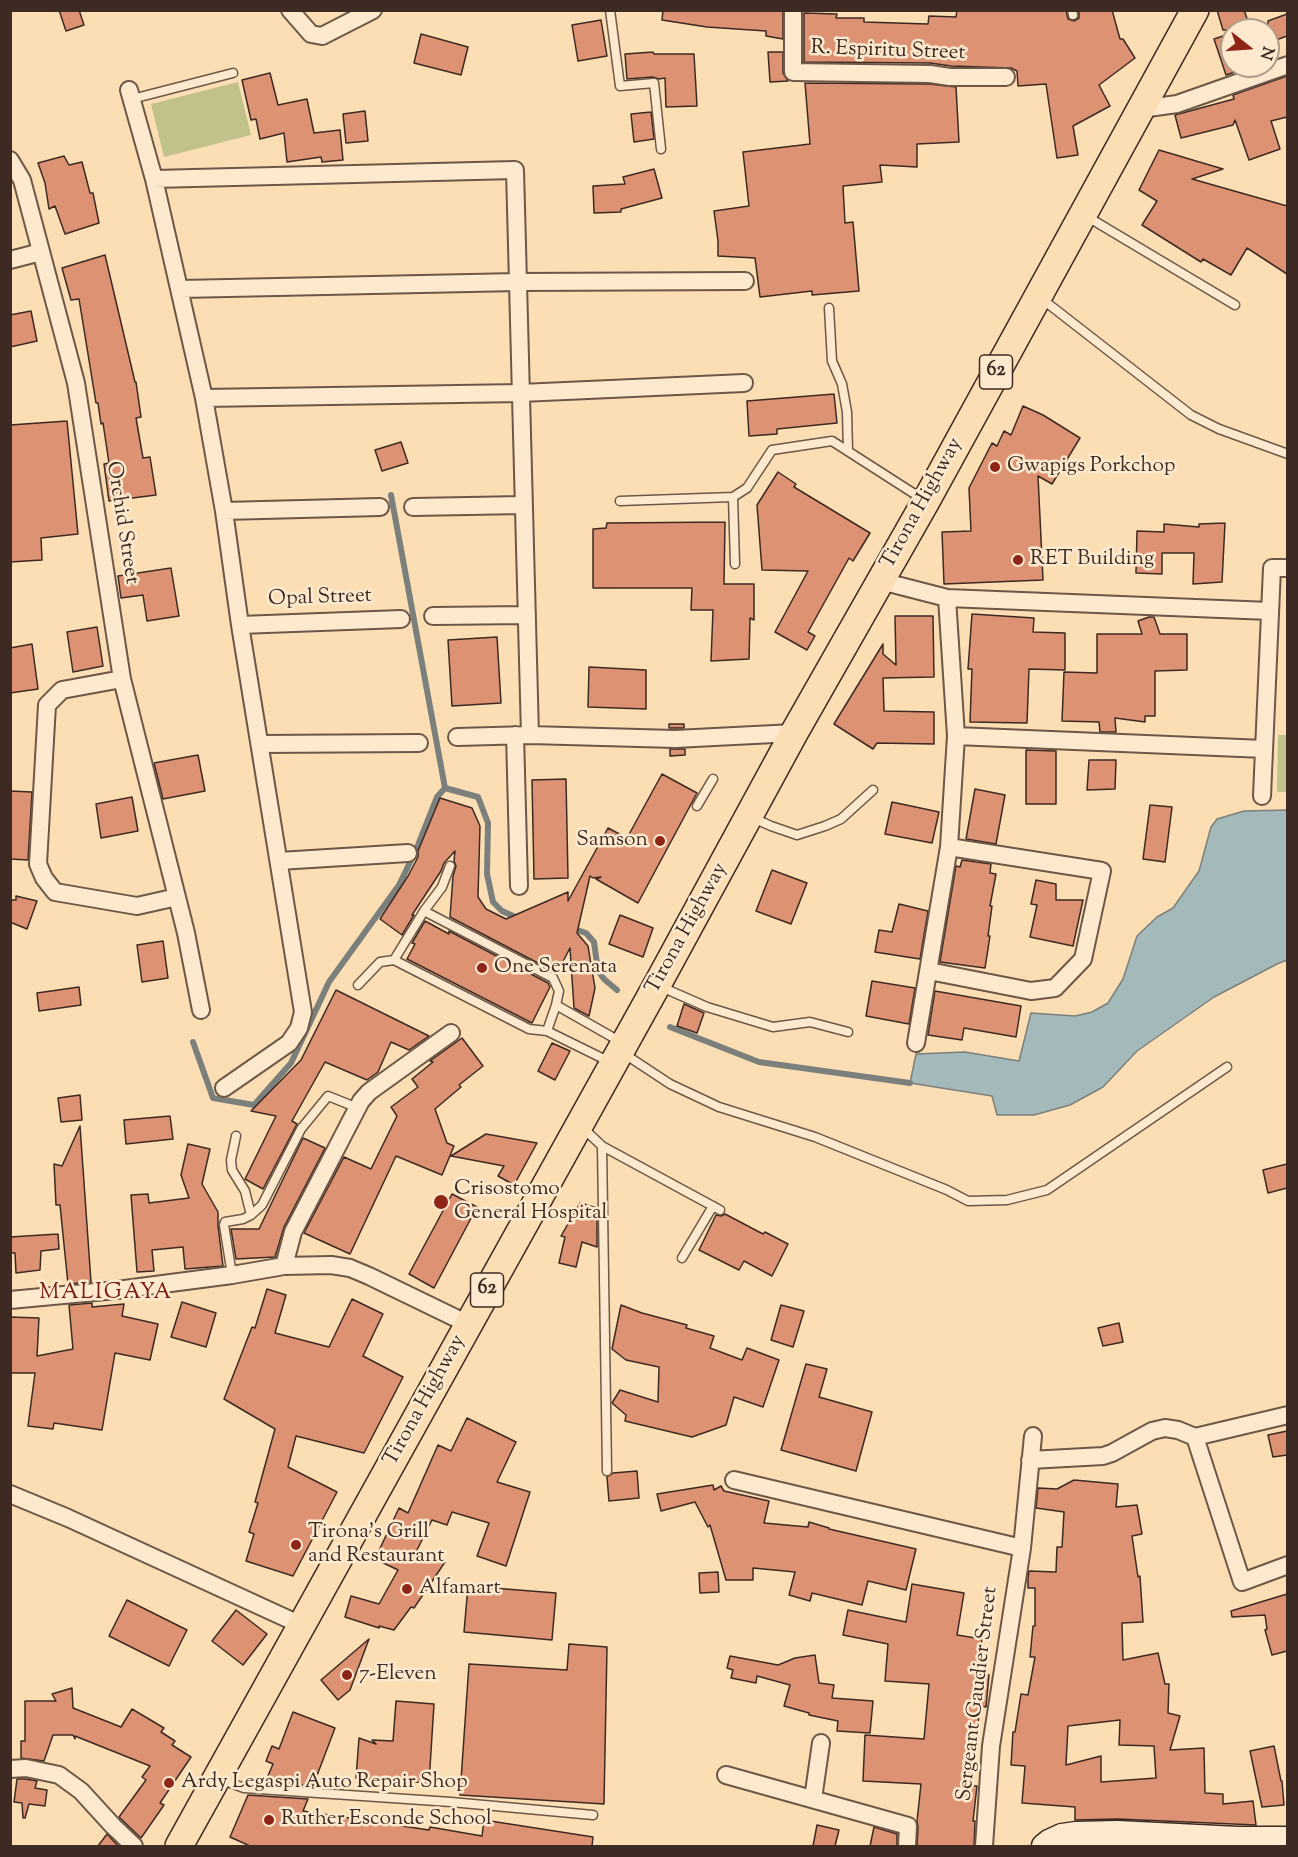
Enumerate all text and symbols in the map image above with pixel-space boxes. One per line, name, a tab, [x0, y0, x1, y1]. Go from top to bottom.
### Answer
north arrow	[1220, 18, 1280, 78]
street label: R. Espiritu Street	[810, 37, 966, 67]
text: N	[1253, 43, 1279, 62]
road number: 62	[980, 355, 1012, 389]
street label: Tirona Highway	[877, 434, 969, 574]
place label: Gwapigs Porkchop	[1007, 454, 1176, 480]
street label: Orchid Street	[99, 460, 143, 586]
marker: Gwapigs Porkchop	[988, 460, 1002, 474]
place label: RET Building	[1030, 547, 1154, 573]
marker: RET Building	[1011, 553, 1025, 567]
street label: Opal Street	[268, 585, 372, 613]
place label: Samson	[576, 828, 648, 854]
marker: Samson	[653, 834, 667, 848]
street label: Tirona Highway	[642, 859, 734, 999]
place label: One Serenata	[494, 955, 617, 981]
marker: One Serenata	[475, 961, 489, 975]
place label: Crisostomo General Hospital	[454, 1177, 607, 1227]
marker: Crisostomo General Hospital	[432, 1193, 450, 1211]
road number: 62	[470, 1273, 504, 1307]
district label: MALIGAYA	[39, 1281, 173, 1307]
street label: Tirona Highway	[380, 1331, 472, 1471]
place label: Tirona's Grill and Restaurant	[308, 1520, 444, 1570]
marker: Tirona's Grill and Restaurant	[289, 1538, 303, 1552]
place label: Alfamart	[419, 1576, 501, 1602]
marker: Alfamart	[400, 1582, 414, 1596]
street label: Sergeant Gaudier Street	[953, 1585, 1005, 1803]
place label: 7-Eleven	[359, 1662, 437, 1688]
marker: 7-Eleven	[340, 1668, 354, 1682]
place label: Ardy Legaspi Auto Repair Shop	[181, 1770, 468, 1796]
marker: Ardy Legaspi Auto Repair Shop	[162, 1776, 176, 1790]
place label: Ruther Esconde School	[281, 1807, 492, 1833]
marker: Ruther Esconde School	[262, 1813, 276, 1827]

